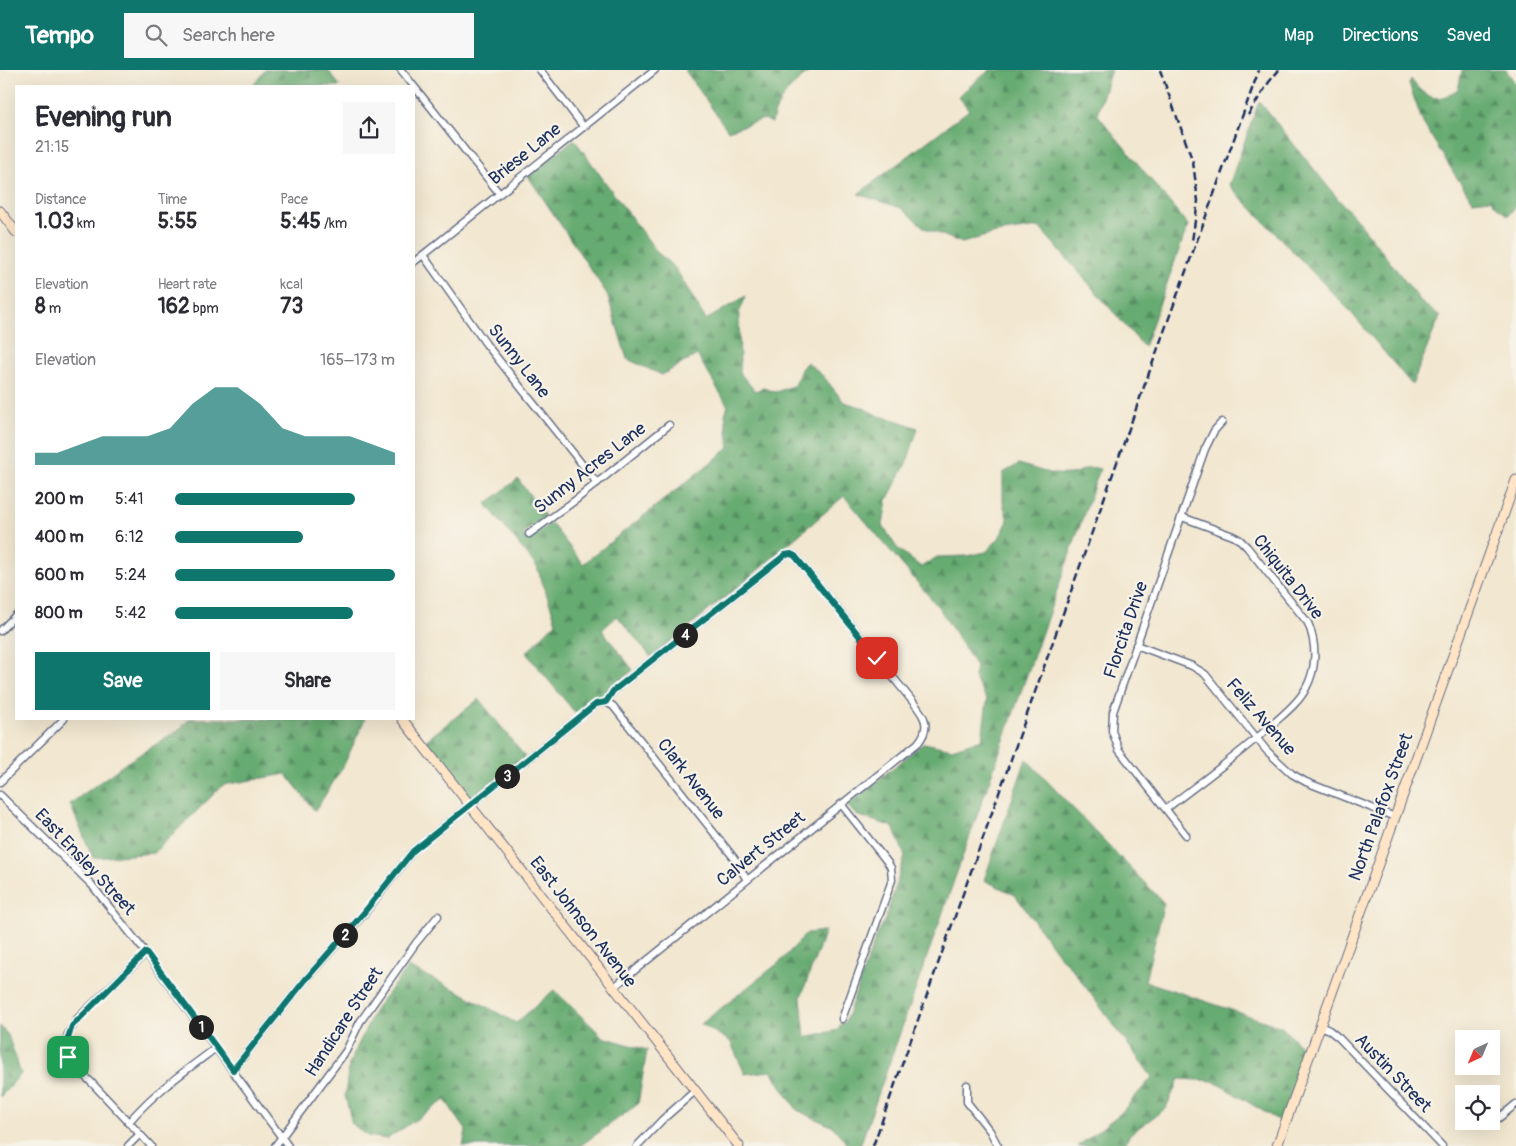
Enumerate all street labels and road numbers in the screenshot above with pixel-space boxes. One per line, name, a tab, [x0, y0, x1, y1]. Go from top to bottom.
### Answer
street label: Briese Lane	[484, 118, 566, 190]
street label: Sunny Lane	[483, 319, 555, 403]
street label: Sunny Acres Lane	[529, 417, 651, 519]
street label: Chiquita Drive	[1248, 530, 1328, 624]
street label: Florcita Drive	[1099, 578, 1153, 682]
street label: Feliz Avenue	[1221, 674, 1301, 761]
street label: North Palafox Street	[1344, 729, 1419, 884]
street label: Clark Avenue	[652, 734, 730, 824]
street label: East Ensley Street	[30, 804, 141, 921]
street label: Calvert Street	[712, 806, 810, 892]
street label: East Johnson Avenue	[525, 852, 642, 992]
street label: Handicare Street	[300, 962, 389, 1081]
street label: Austin Street	[1350, 1029, 1437, 1118]

